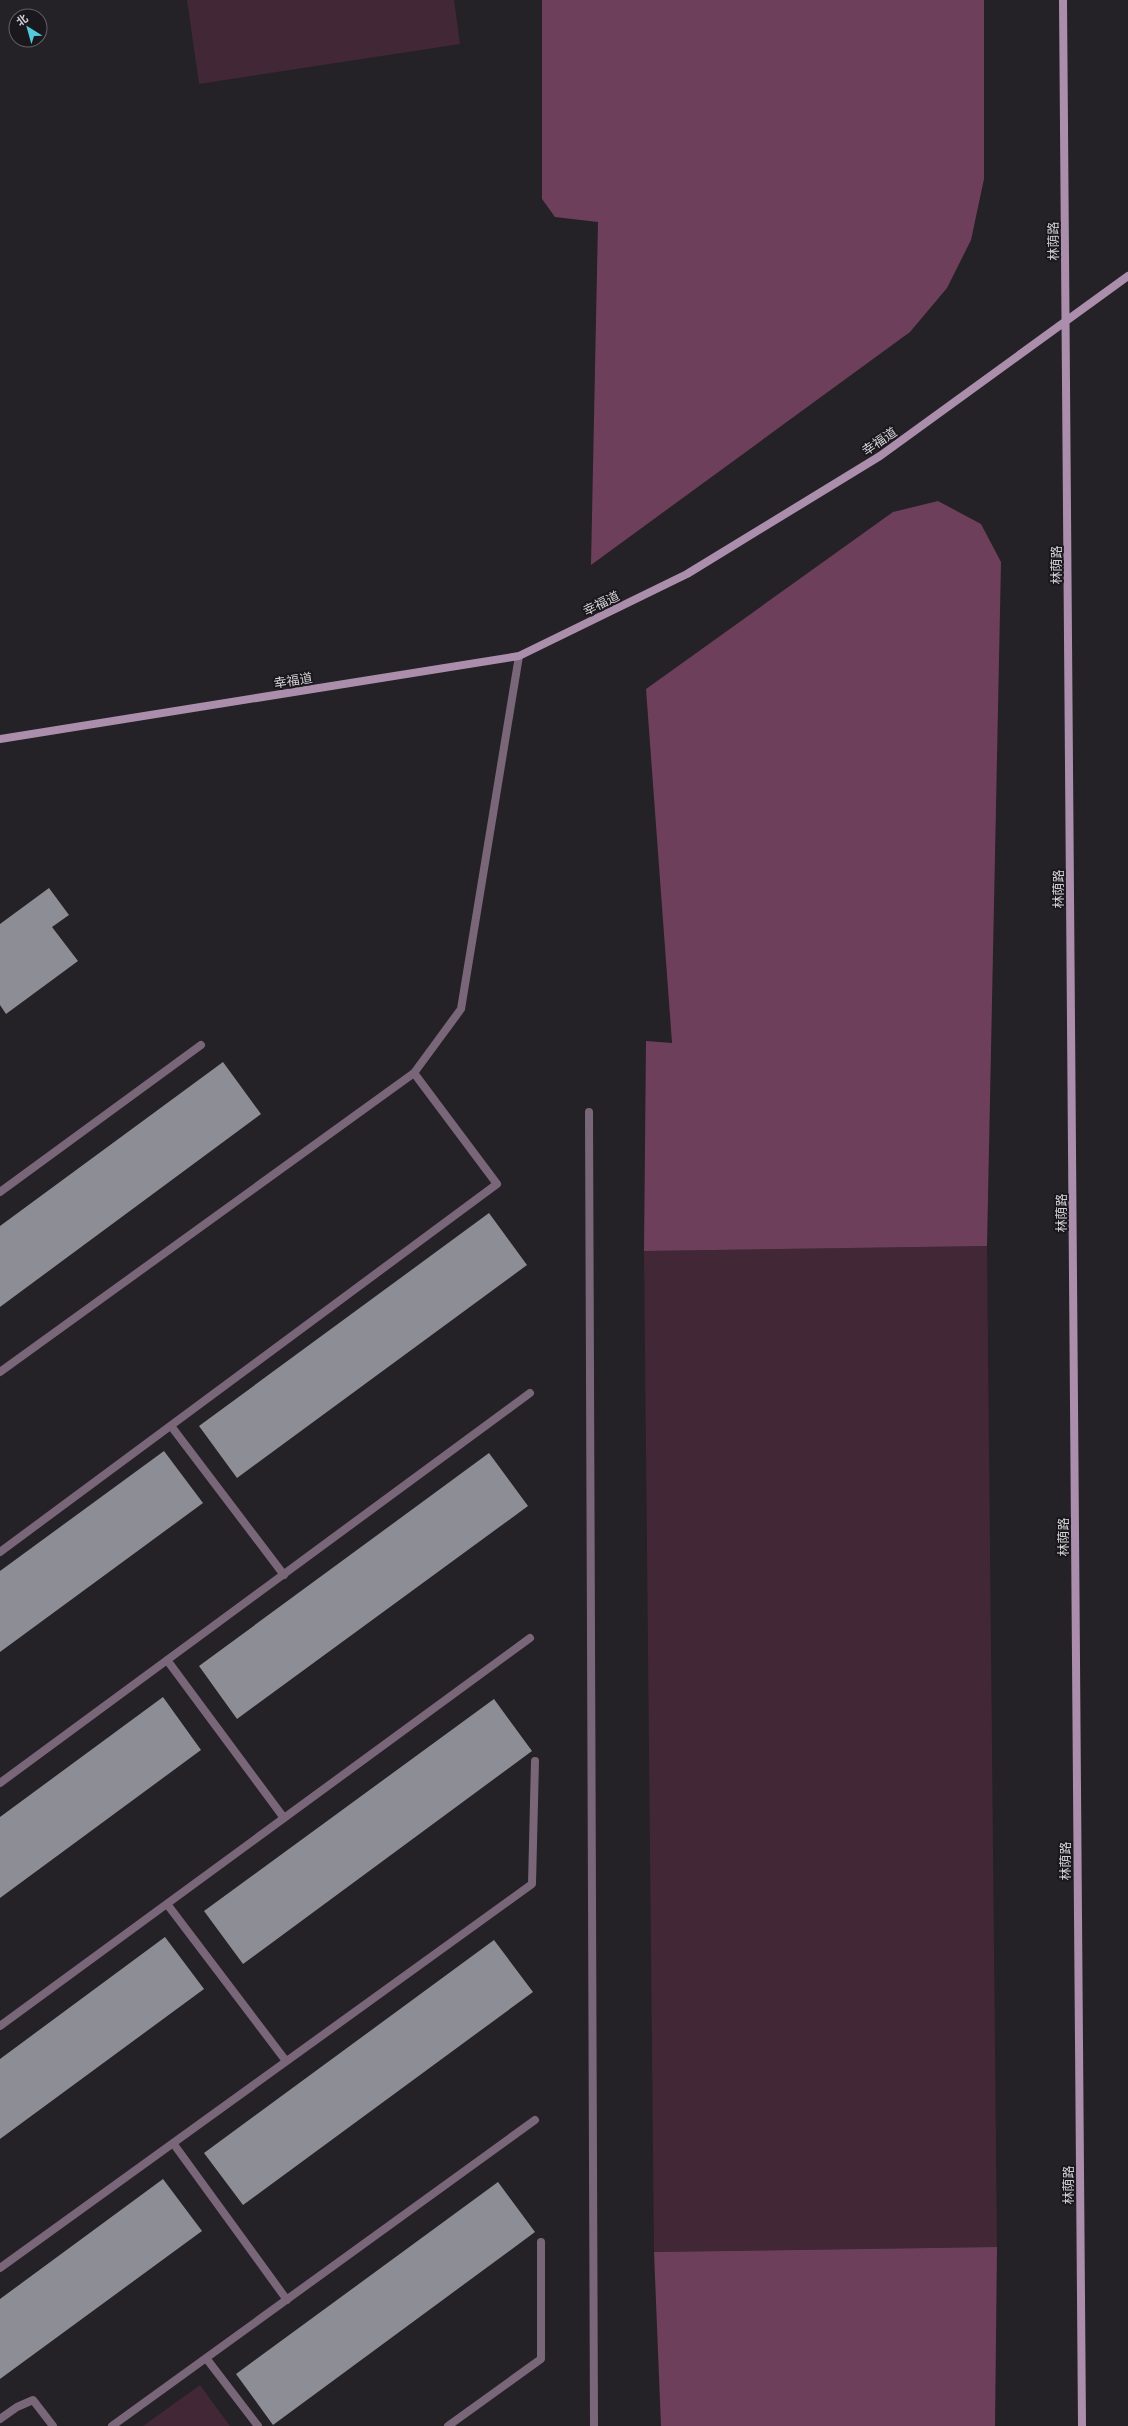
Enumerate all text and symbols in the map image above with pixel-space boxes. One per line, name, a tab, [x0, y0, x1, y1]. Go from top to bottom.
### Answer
north arrow	[8, 8, 48, 48]
text: 北	[14, 12, 31, 29]
street label: 林荫路	[1046, 221, 1061, 261]
street label: 幸福道	[859, 424, 900, 459]
street label: 林荫路	[1049, 545, 1064, 585]
street label: 幸福道	[580, 588, 622, 619]
street label: 幸福道	[273, 670, 314, 691]
street label: 林荫路	[1051, 869, 1066, 909]
street label: 林荫路	[1054, 1193, 1069, 1233]
street label: 林荫路	[1056, 1517, 1071, 1557]
street label: 林荫路	[1058, 1841, 1073, 1881]
street label: 林荫路	[1061, 2165, 1076, 2205]

